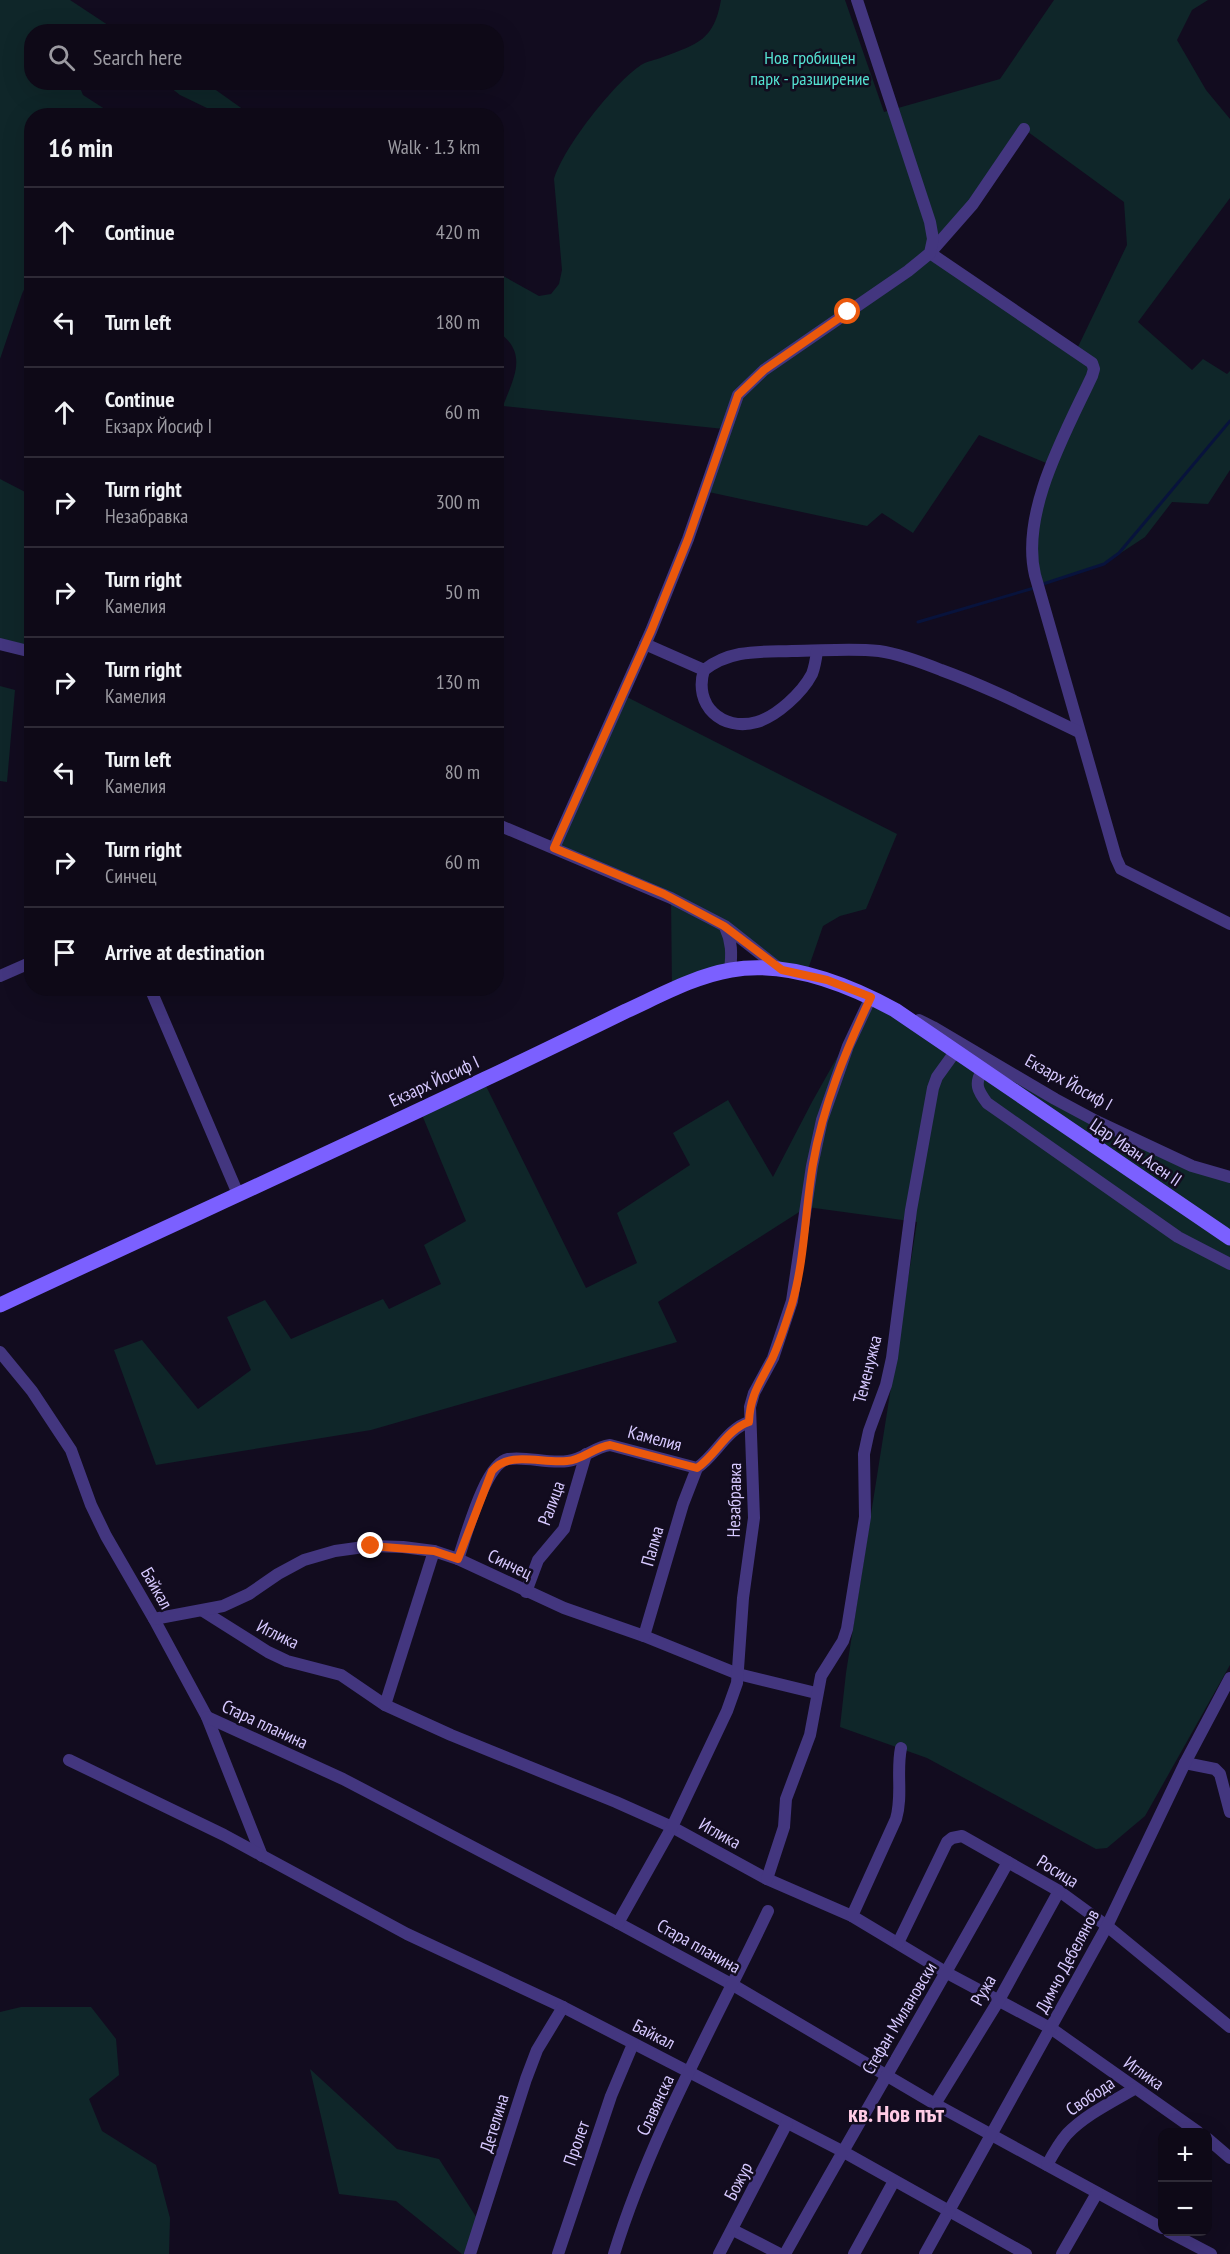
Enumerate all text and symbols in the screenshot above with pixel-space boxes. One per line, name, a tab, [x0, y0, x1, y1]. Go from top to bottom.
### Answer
search box	[24, 24, 504, 90]
icon: search	[45, 41, 78, 74]
text: Search here	[93, 43, 182, 71]
park label: Нов гробищен парк - разширение	[750, 46, 870, 90]
text: 16 min	[48, 131, 113, 164]
text: Walk · 1.3 km	[388, 134, 480, 160]
icon: ahead	[48, 216, 81, 249]
text: Continue	[105, 218, 175, 246]
text: 420 m	[436, 219, 480, 245]
route start	[834, 298, 860, 324]
icon: left	[48, 306, 81, 339]
text: Turn left	[105, 308, 171, 336]
text: 180 m	[436, 309, 480, 335]
text: Continue	[105, 385, 175, 413]
icon: ahead	[48, 396, 81, 429]
text: 60 m	[445, 399, 480, 425]
text: Екзарх Йосиф I	[105, 413, 212, 439]
text: Turn right	[105, 475, 182, 503]
icon: right	[48, 486, 81, 519]
text: 300 m	[436, 489, 480, 515]
text: Незабравка	[105, 503, 188, 529]
text: Turn right	[105, 565, 182, 593]
icon: right	[48, 576, 81, 609]
text: 50 m	[445, 579, 480, 605]
text: Камелия	[105, 593, 166, 619]
text: Turn right	[105, 655, 182, 683]
icon: right	[48, 666, 81, 699]
text: 130 m	[436, 669, 480, 695]
text: Камелия	[105, 683, 166, 709]
text: Turn left	[105, 745, 171, 773]
icon: left	[48, 756, 81, 789]
text: 80 m	[445, 759, 480, 785]
text: Камелия	[105, 773, 166, 799]
text: Turn right	[105, 835, 182, 863]
icon: right	[48, 846, 81, 879]
text: 60 m	[445, 849, 480, 875]
text: Синчец	[105, 863, 157, 889]
icon: arrive	[48, 936, 81, 969]
text: Arrive at destination	[105, 938, 265, 966]
street label: Екзарх Йосиф I	[1021, 1049, 1117, 1115]
street label: Екзарх Йосиф I	[385, 1050, 483, 1112]
street label: Цар Иван Асен II	[1086, 1113, 1186, 1191]
street label: Теменужка	[848, 1333, 886, 1405]
street label: Камелия	[626, 1420, 684, 1456]
street label: Незабравка	[722, 1462, 746, 1538]
street label: Ралица	[532, 1478, 570, 1528]
street label: Палма	[635, 1523, 669, 1569]
route end	[357, 1532, 383, 1558]
street label: Синчец	[484, 1543, 536, 1585]
street label: Байкал	[136, 1563, 178, 1613]
street label: Иглика	[253, 1614, 303, 1654]
street label: Стара планина	[218, 1694, 312, 1754]
street label: Иглика	[695, 1812, 745, 1854]
street label: Росица	[1033, 1849, 1083, 1893]
street label: Димчо Дебелянов	[1030, 1905, 1104, 2017]
street label: Стара планина	[653, 1914, 745, 1978]
street label: Стефан Милановски	[856, 1958, 942, 2078]
street label: Ружа	[965, 1970, 1001, 2010]
street label: Байкал	[629, 2014, 679, 2054]
street label: Иглика	[1119, 2051, 1169, 2095]
street label: Славянска	[631, 2071, 679, 2139]
street label: Свобода	[1061, 2071, 1119, 2121]
street label: Детелина	[474, 2091, 514, 2155]
district label: кв. Нов път	[848, 2098, 945, 2129]
street label: Пролет	[558, 2117, 594, 2168]
map controls	[1158, 2128, 1212, 2236]
button: +	[1158, 2128, 1212, 2182]
street label: Божур	[719, 2158, 757, 2204]
button: −	[1158, 2182, 1212, 2236]

